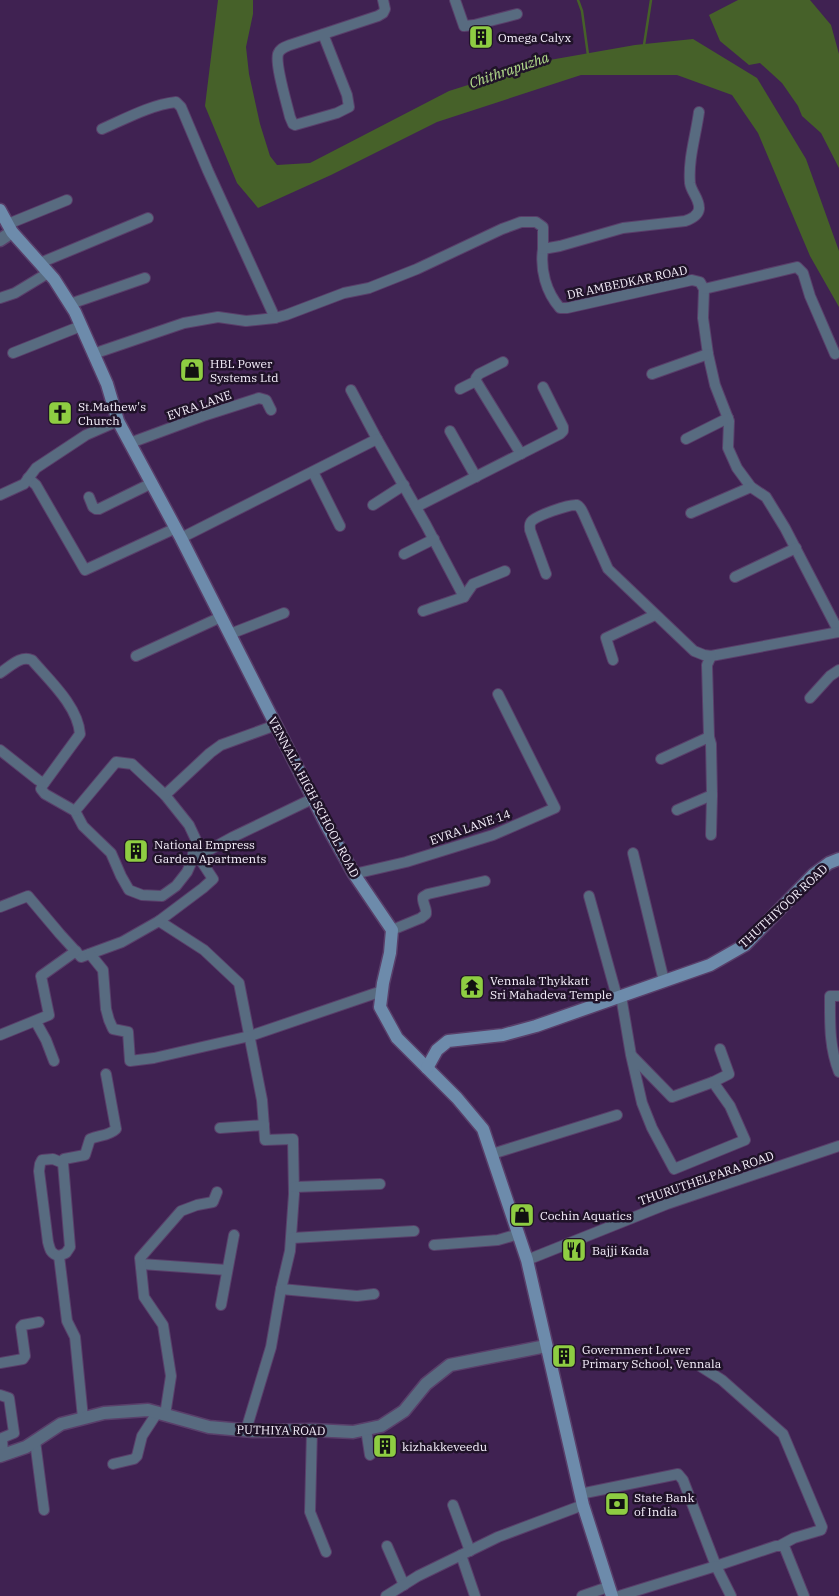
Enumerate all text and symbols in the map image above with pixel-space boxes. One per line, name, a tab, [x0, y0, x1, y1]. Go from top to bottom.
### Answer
building icon: Omega Calyx	[468, 24, 494, 50]
place label: Omega Calyx	[498, 30, 572, 45]
water label: Chithrapuzha	[467, 48, 552, 92]
street label: DR AMBEDKAR ROAD	[565, 262, 689, 302]
place label: HBL Power Systems Ltd	[210, 356, 278, 385]
shop icon: HBL Power Systems Ltd	[179, 357, 205, 383]
street label: EVRA LANE	[165, 387, 233, 423]
place label: St.Mathew's Church	[78, 399, 146, 428]
church icon: St.Mathew's Church	[47, 400, 73, 426]
street label: VENNALA HIGH SCHOOL ROAD	[265, 714, 363, 880]
street label: EVRA LANE 14	[428, 806, 512, 848]
place label: National Empress Garden Apartments	[154, 837, 266, 866]
building icon: National Empress Garden Apartments	[123, 838, 149, 864]
street label: THUTHIYOOR ROAD	[736, 861, 830, 951]
place label: Vennala Thykkatt Sri Mahadeva Temple	[490, 973, 612, 1002]
temple icon: Vennala Thykkatt Sri Mahadeva Temple	[459, 974, 485, 1000]
street label: THURUTHELPARA ROAD	[636, 1148, 776, 1208]
shop icon: Cochin Aquatics	[509, 1202, 535, 1228]
place label: Cochin Aquatics	[540, 1208, 632, 1223]
restaurant icon: Bajji Kada	[561, 1237, 587, 1263]
place label: Bajji Kada	[592, 1243, 650, 1258]
place label: Government Lower Primary School, Vennala	[582, 1342, 722, 1371]
building icon: Government Lower Primary School, Vennala	[551, 1343, 577, 1369]
street label: PUTHIYA ROAD	[237, 1422, 325, 1438]
building icon: kizhakkeveedu	[372, 1433, 398, 1459]
place label: kizhakkeveedu	[402, 1439, 488, 1454]
place label: State Bank of India	[634, 1490, 694, 1519]
bank icon: State Bank of India	[604, 1491, 630, 1517]

